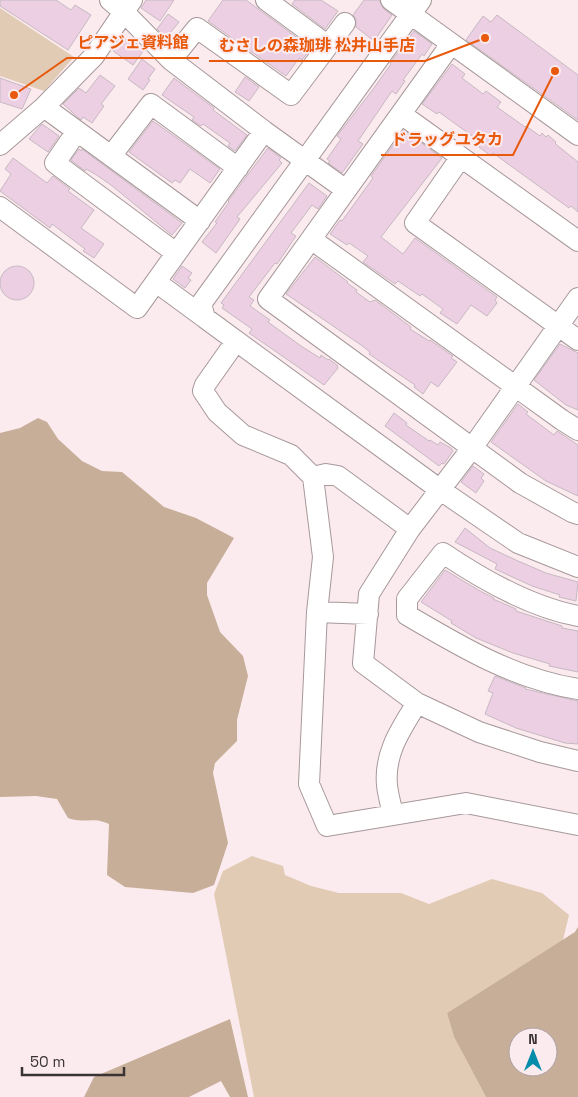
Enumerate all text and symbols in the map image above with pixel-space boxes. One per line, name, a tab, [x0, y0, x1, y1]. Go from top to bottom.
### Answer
callout: ピアジェ資料館	[67, 27, 199, 58]
callout: むさしの森珈琲 松井山手店	[209, 30, 425, 61]
text: ピアジェ資料館	[77, 32, 189, 53]
text: むさしの森珈琲 松井山手店	[219, 35, 415, 56]
callout: ドラッグユタカ	[381, 124, 513, 155]
text: ドラッグユタカ	[391, 129, 503, 150]
north arrow	[508, 1027, 558, 1077]
text: N	[528, 1030, 538, 1048]
scale bar	[22, 1044, 125, 1076]
text: 50 m	[30, 1052, 65, 1071]

